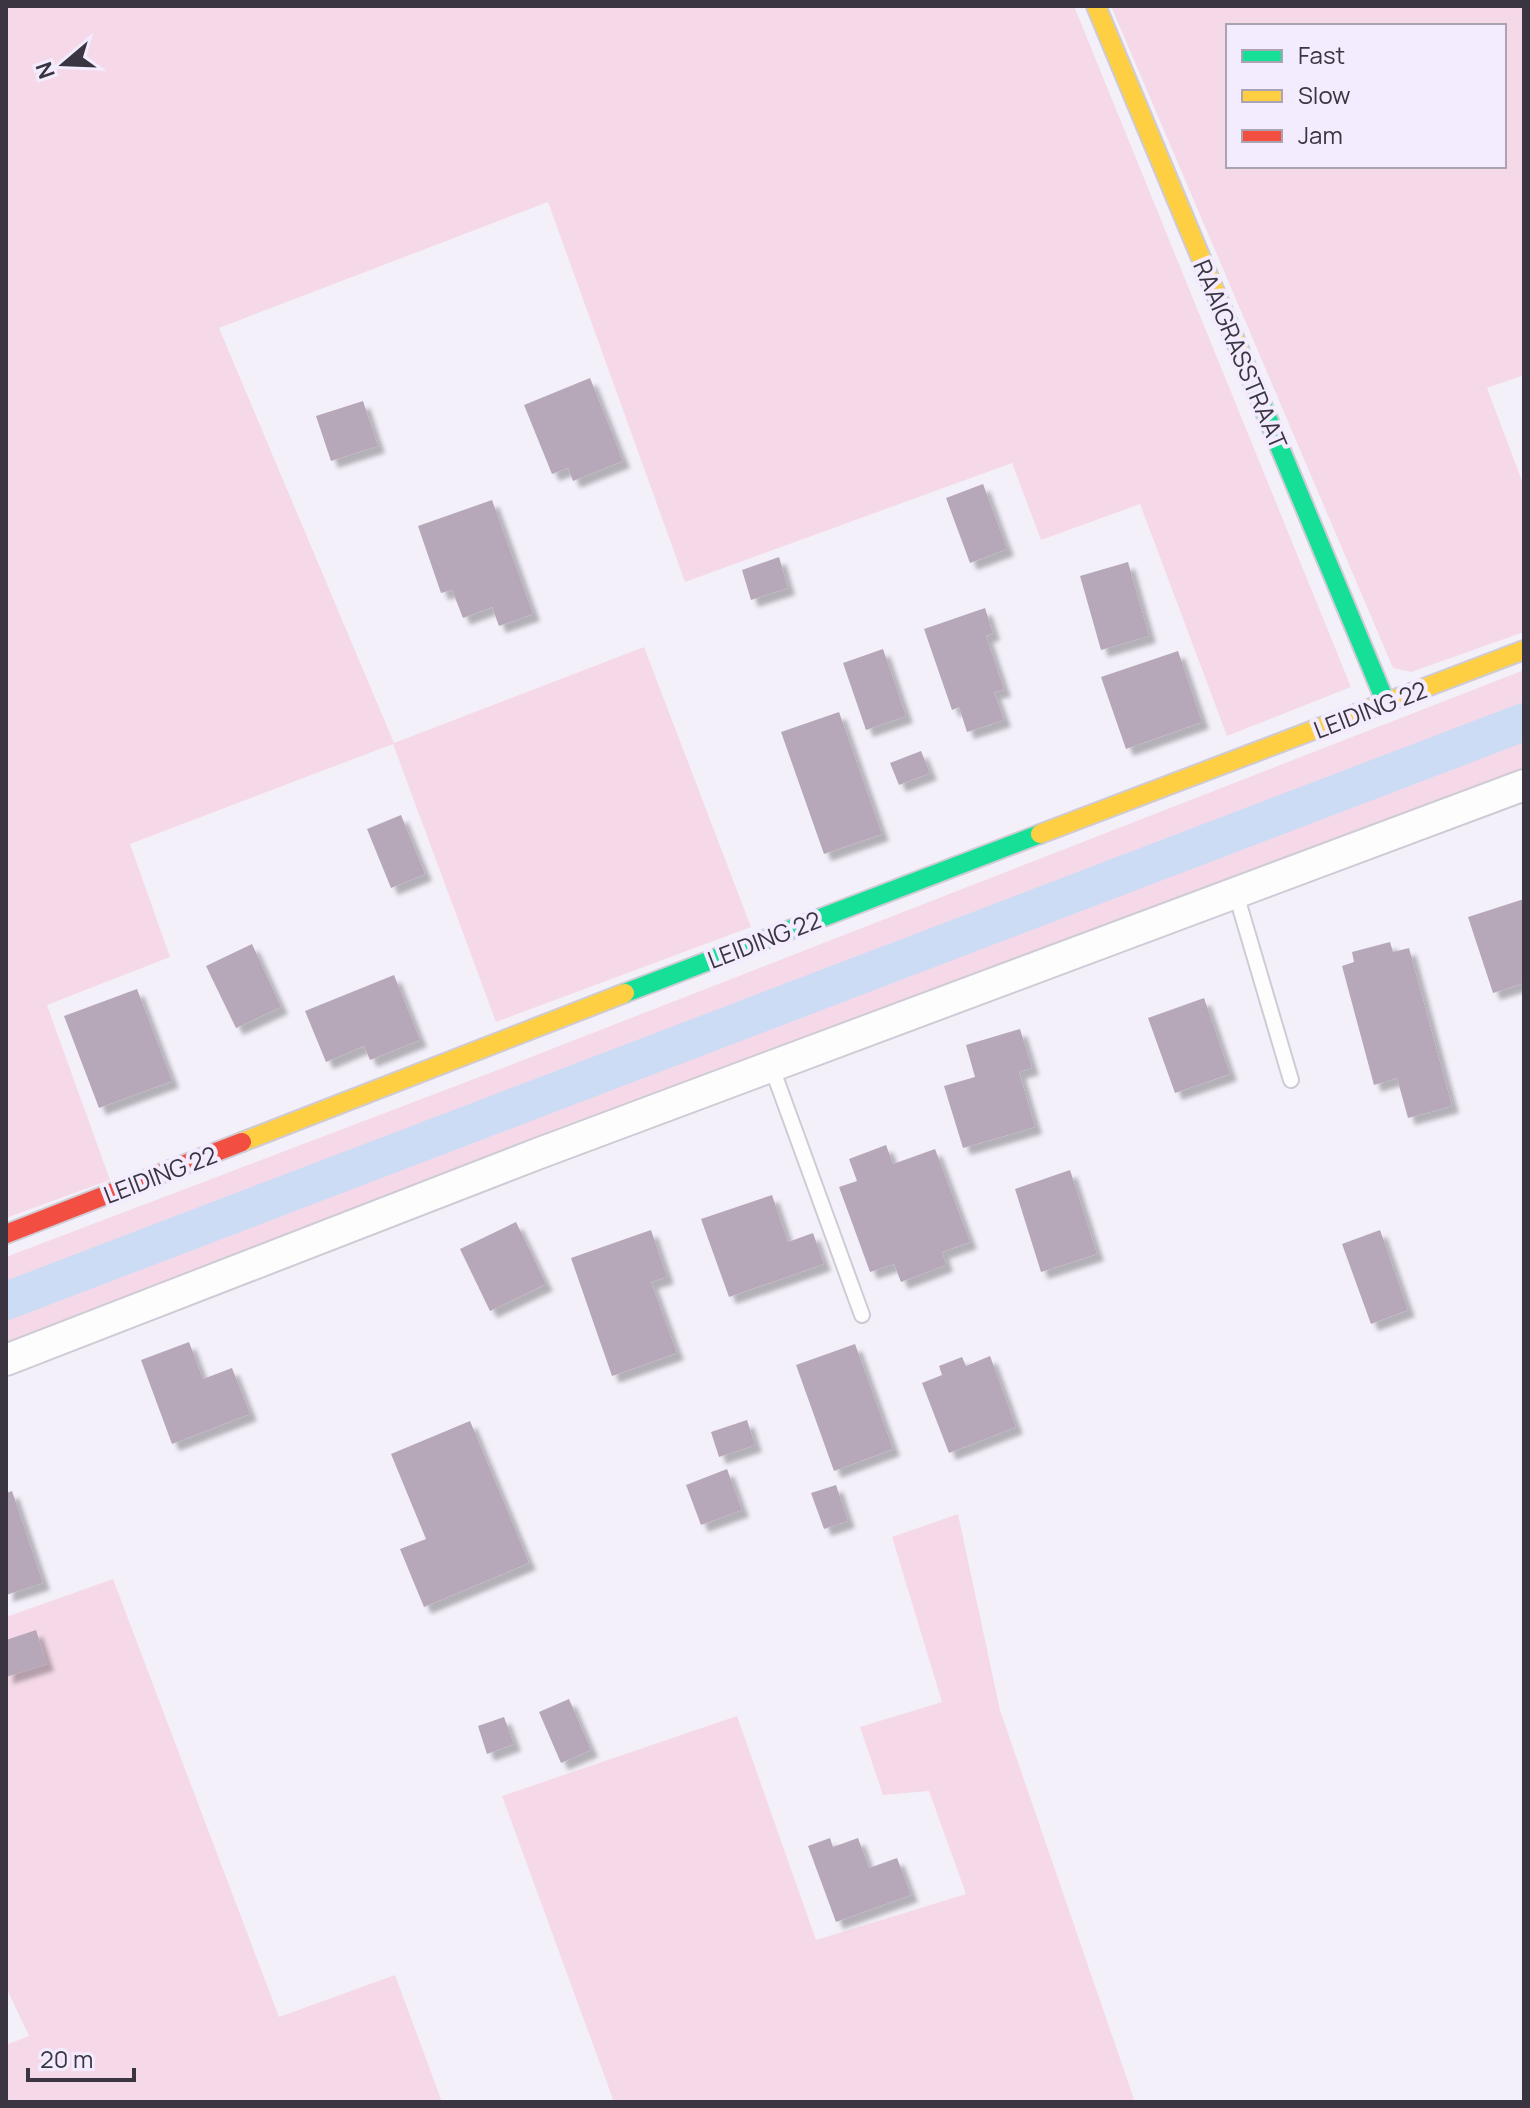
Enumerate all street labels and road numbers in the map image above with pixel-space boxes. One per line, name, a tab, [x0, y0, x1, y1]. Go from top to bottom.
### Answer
street label: RAAIGRASSTRAAT	[1186, 254, 1296, 454]
street label: LEIDING 22	[1309, 672, 1431, 746]
street label: LEIDING 22	[703, 902, 825, 976]
street label: LEIDING 22	[99, 1137, 221, 1211]

